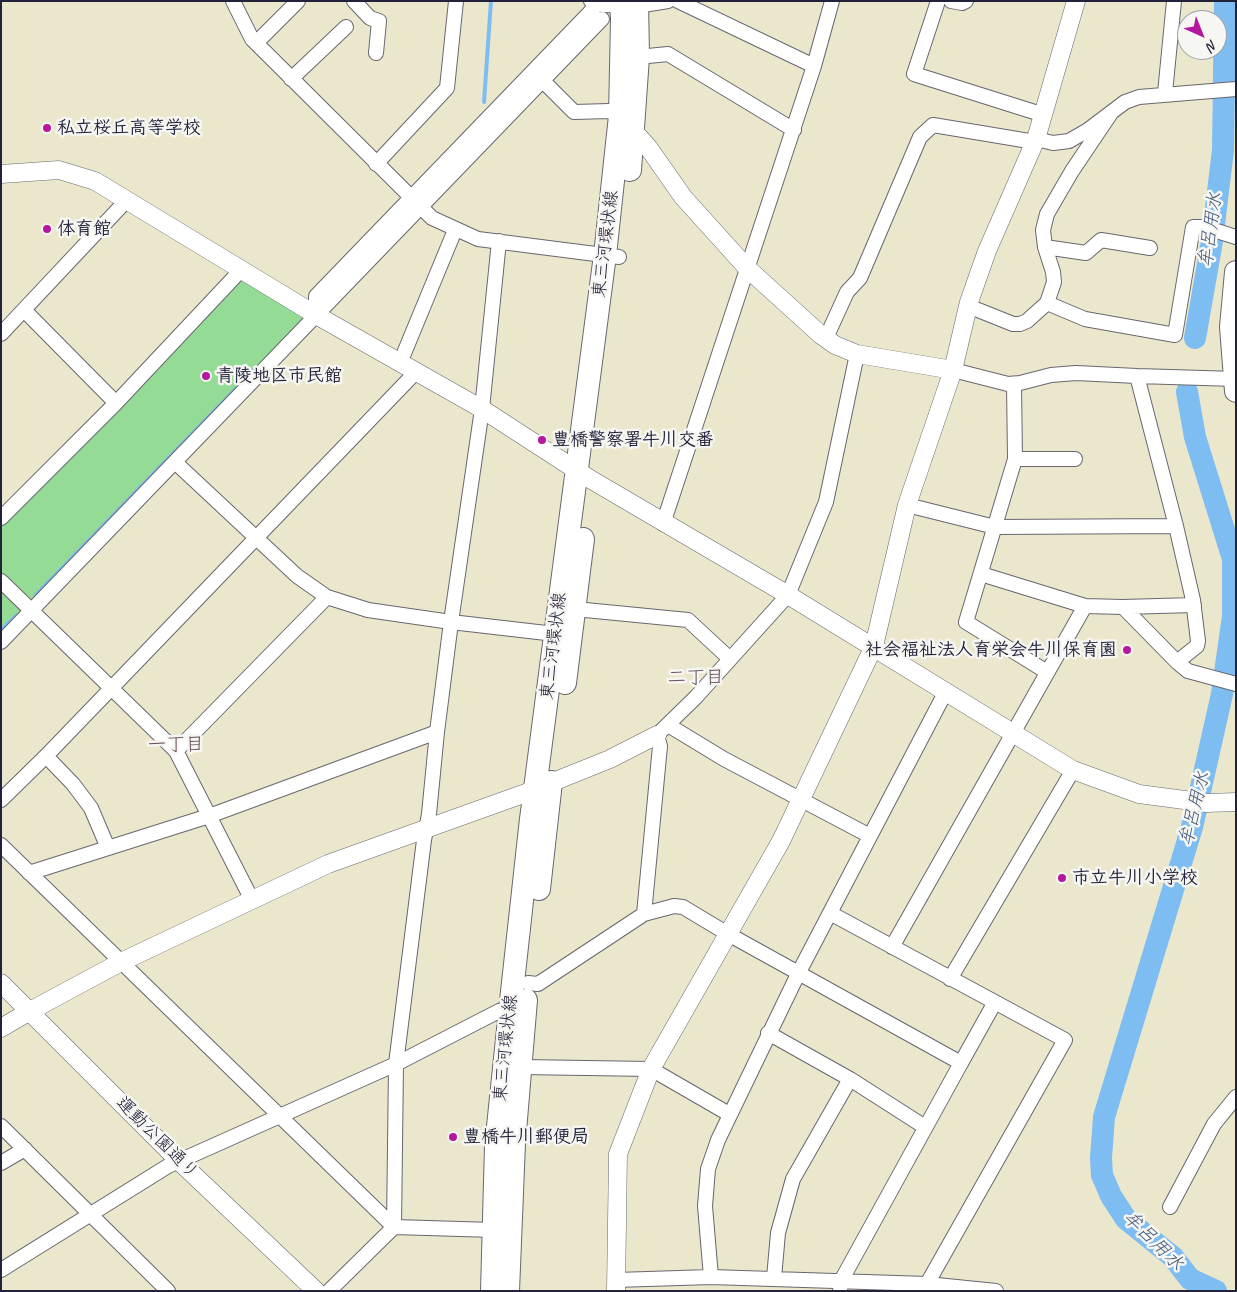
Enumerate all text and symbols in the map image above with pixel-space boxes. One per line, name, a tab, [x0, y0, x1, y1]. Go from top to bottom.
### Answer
north arrow	[1177, 10, 1227, 60]
text: N	[1203, 36, 1221, 55]
place label: 私立桜丘高等学校	[57, 117, 201, 139]
marker: 私立桜丘高等学校	[41, 122, 53, 134]
street label: 東三河環状線	[589, 189, 623, 299]
water label: 牟呂用水	[1194, 191, 1228, 269]
place label: 体育館	[57, 218, 111, 240]
marker: 体育館	[41, 223, 53, 235]
place label: 青陵地区市民館	[216, 365, 342, 387]
marker: 青陵地区市民館	[200, 370, 212, 382]
place label: 豊橋警察署牛川交番	[552, 429, 714, 451]
marker: 豊橋警察署牛川交番	[536, 434, 548, 446]
street label: 東三河環状線	[537, 591, 571, 701]
place label: 社会福祉法人育栄会牛川保育園	[865, 639, 1117, 661]
marker: 社会福祉法人育栄会牛川保育園	[1121, 644, 1133, 656]
district label: 二丁目	[668, 667, 724, 689]
district label: 一丁目	[148, 734, 204, 756]
water label: 牟呂用水	[1175, 769, 1215, 849]
place label: 市立牛川小学校	[1072, 867, 1198, 889]
marker: 市立牛川小学校	[1056, 872, 1068, 884]
street label: 東三河環状線	[490, 993, 522, 1103]
street label: 運動公園通り	[111, 1092, 203, 1184]
place label: 豊橋牛川郵便局	[463, 1126, 589, 1148]
marker: 豊橋牛川郵便局	[447, 1131, 459, 1143]
water label: 牟呂用水	[1118, 1206, 1188, 1276]

